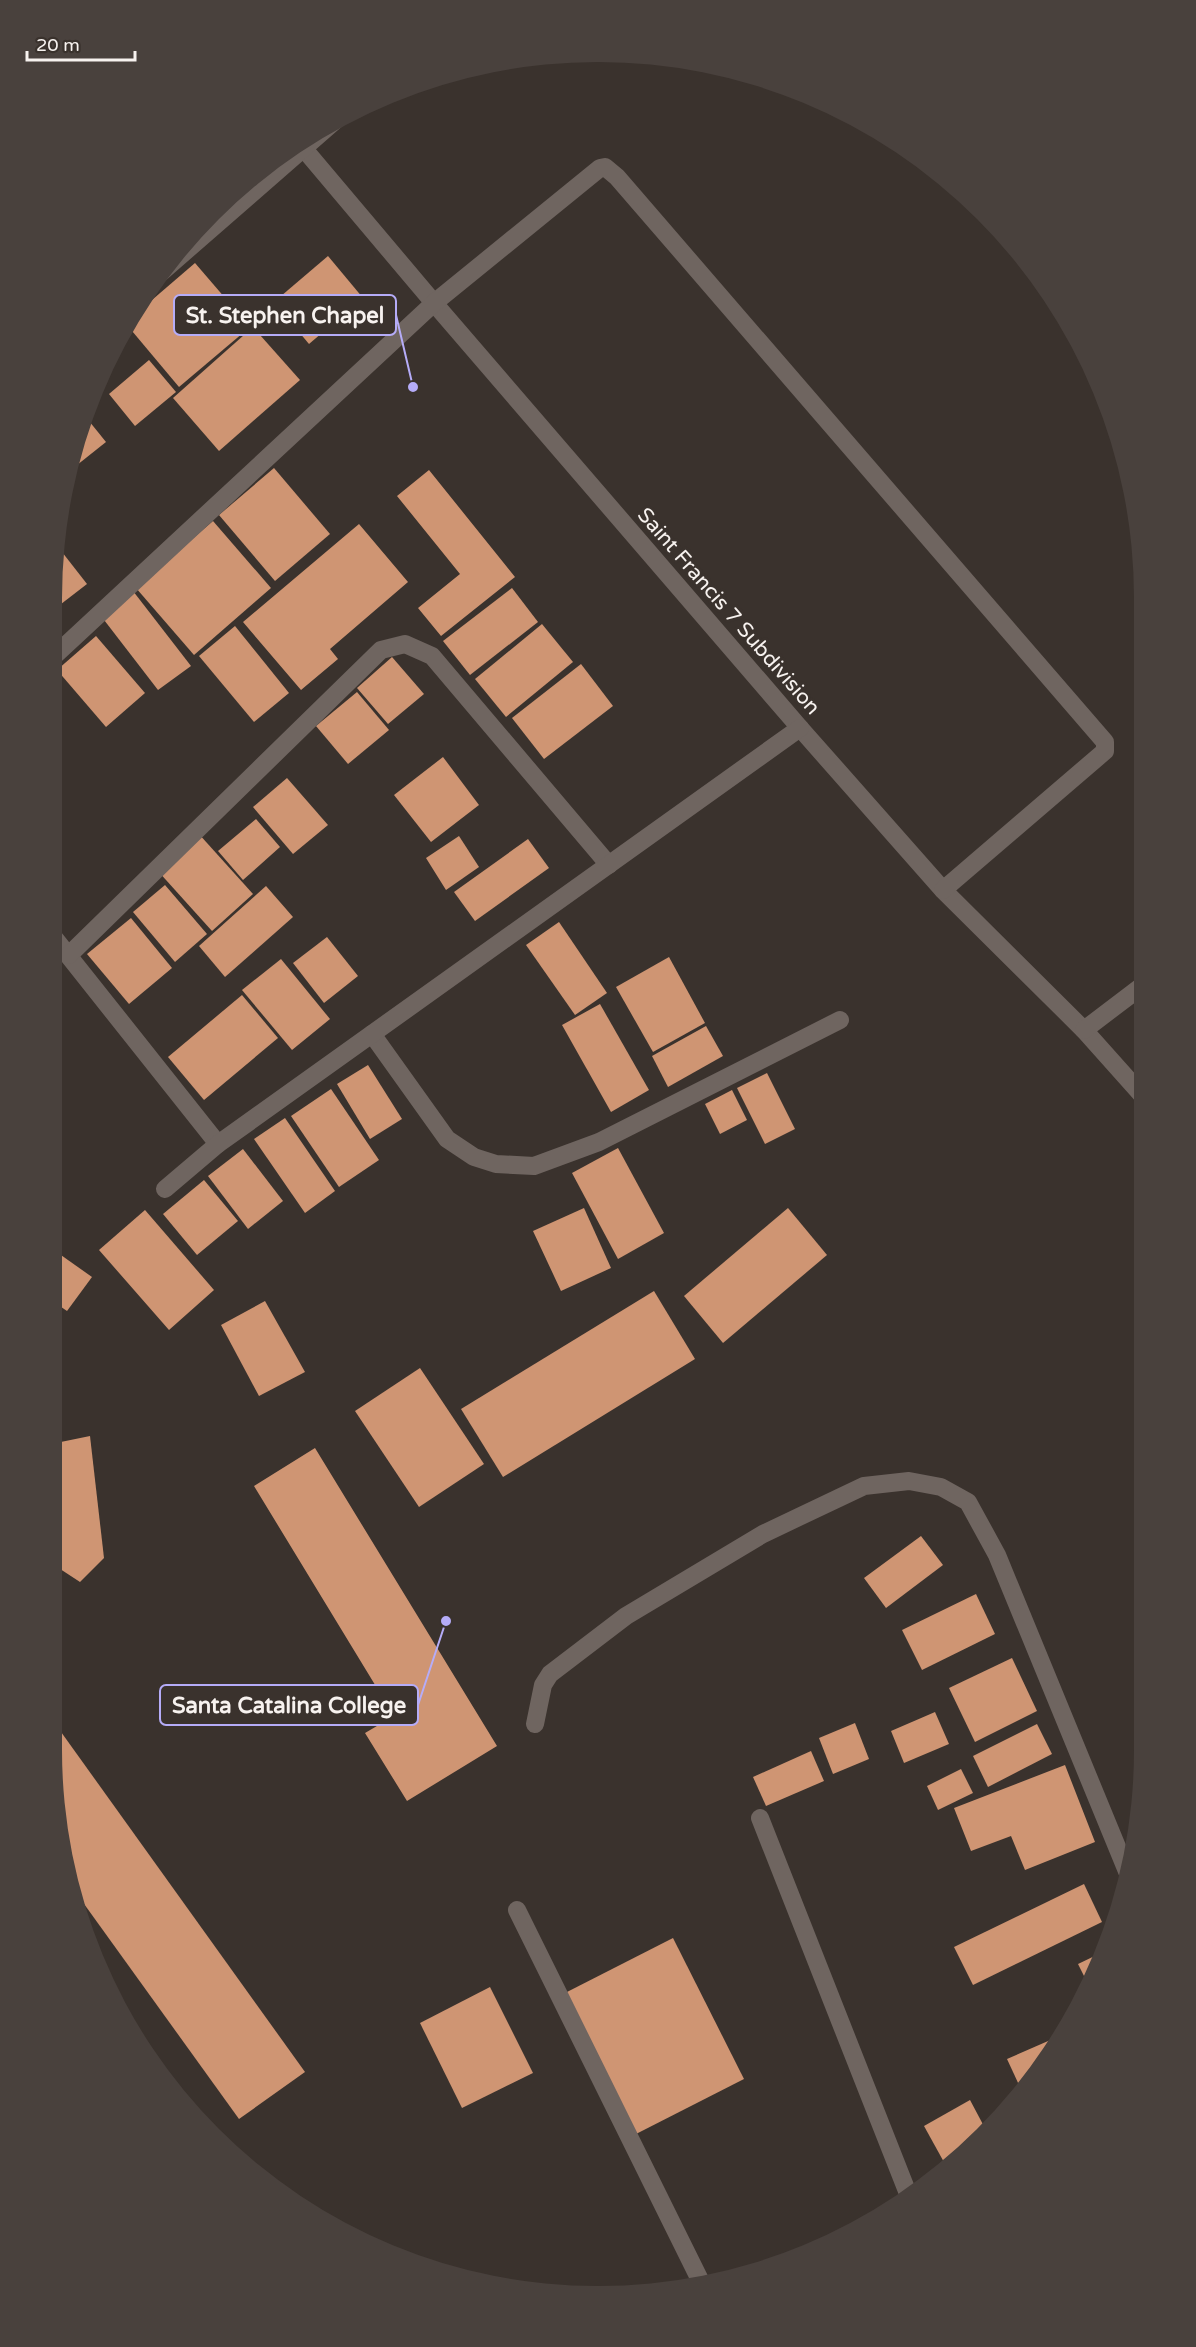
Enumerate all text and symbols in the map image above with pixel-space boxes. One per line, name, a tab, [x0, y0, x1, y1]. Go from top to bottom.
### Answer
scale bar	[27, 24, 135, 62]
text: 20 m	[36, 34, 80, 56]
callout: St. Stephen Chapel	[174, 295, 396, 335]
text: St. Stephen Chapel	[186, 303, 384, 329]
street label: Saint Francis 7 Subdivision	[632, 503, 825, 720]
callout: Santa Catalina College	[160, 1685, 418, 1725]
text: Santa Catalina College	[172, 1693, 406, 1719]

